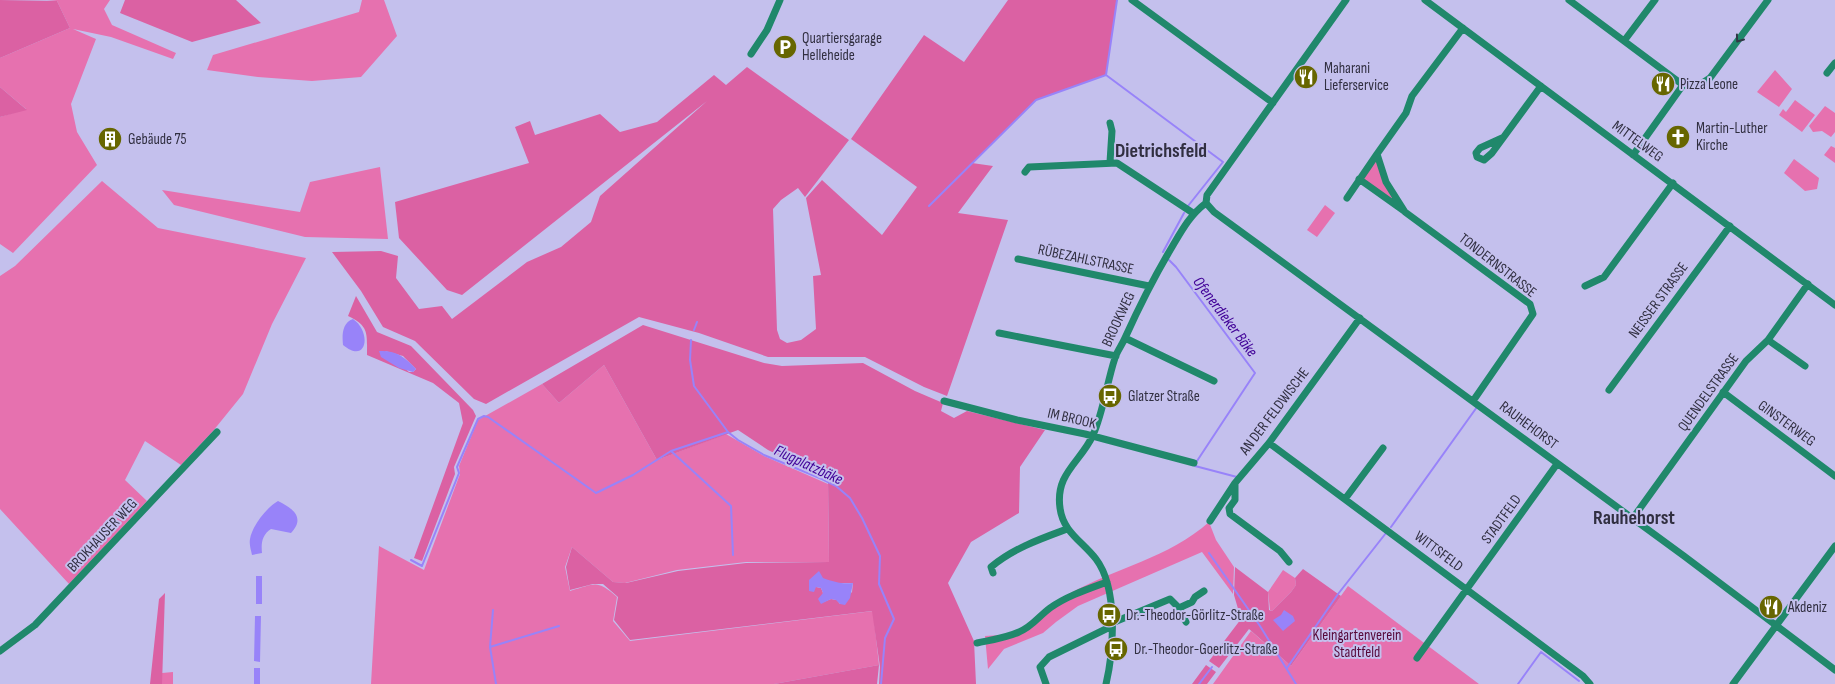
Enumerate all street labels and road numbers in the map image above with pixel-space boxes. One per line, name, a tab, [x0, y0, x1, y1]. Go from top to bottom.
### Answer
street label: MITTELWEG	[1608, 116, 1667, 166]
street label: TONDERNSTRASSE	[1455, 229, 1540, 302]
street label: RÜBEZAHLSTRASSE	[1036, 240, 1135, 279]
street label: NEISSER STRASSE	[1624, 259, 1692, 342]
street label: BROOKWEG	[1097, 289, 1139, 350]
street label: QUENDELSTRASSE	[1674, 349, 1743, 435]
street label: AN DER FELDWISCHE	[1235, 364, 1313, 460]
street label: GINSTERWEG	[1754, 396, 1819, 451]
street label: RAUHEHORST	[1496, 397, 1562, 454]
street label: IM BROOK	[1046, 404, 1098, 433]
street label: STADTFELD	[1477, 491, 1526, 548]
street label: BROKHAUSER WEG	[63, 494, 141, 576]
street label: WITTSFELD	[1410, 527, 1467, 576]

